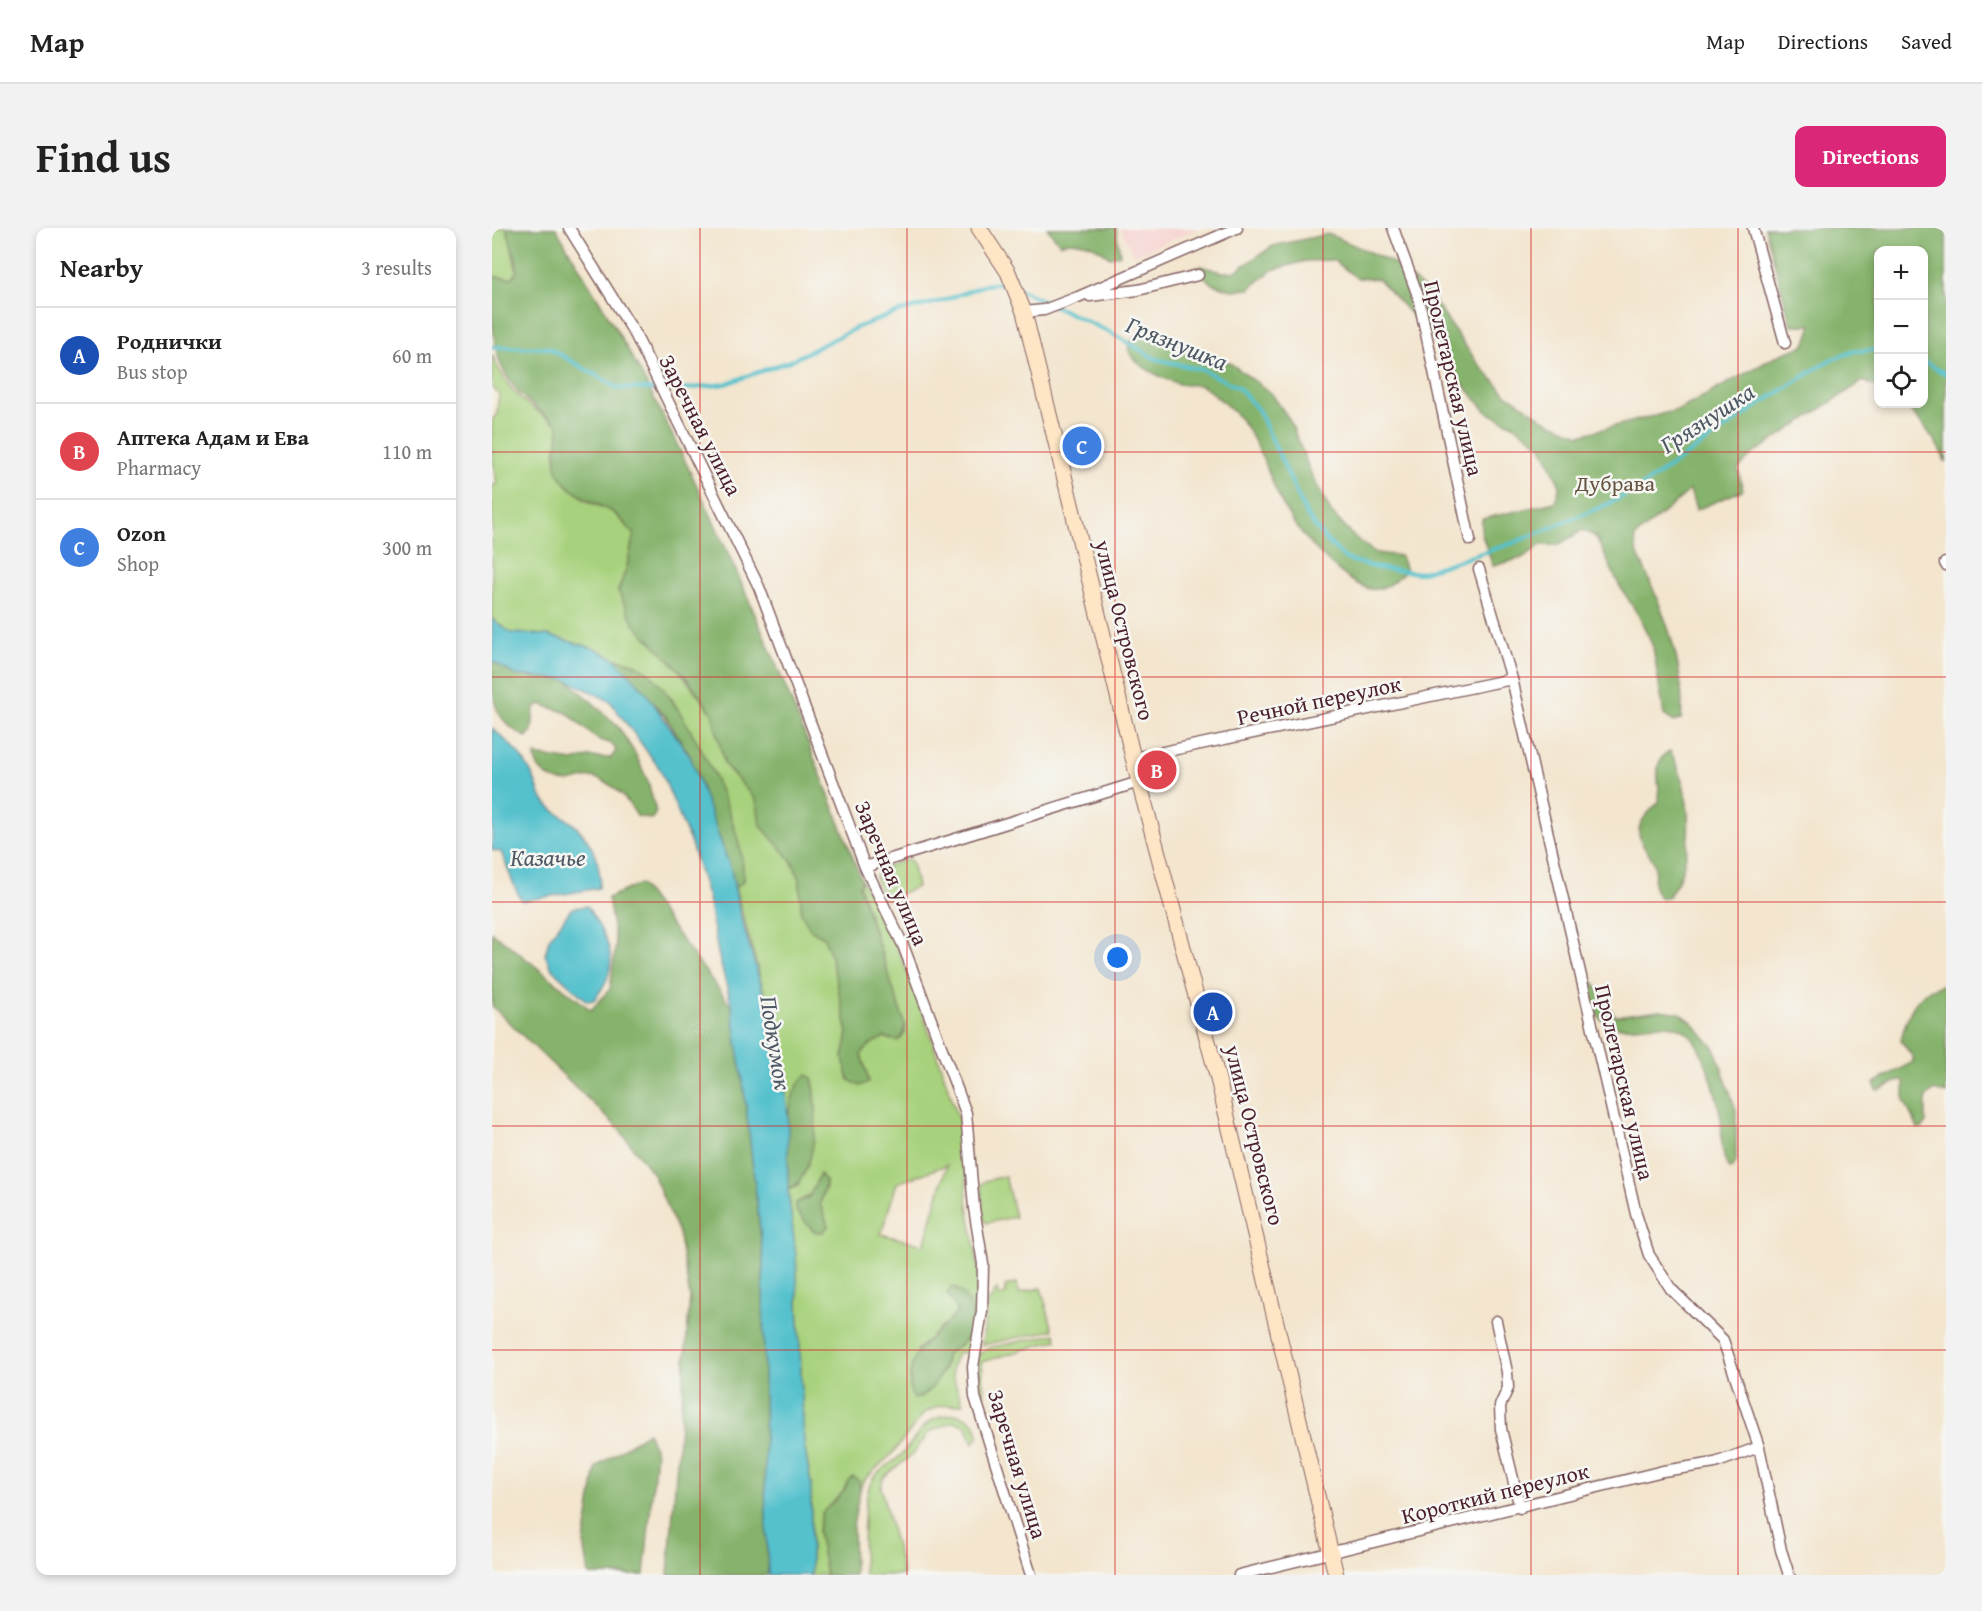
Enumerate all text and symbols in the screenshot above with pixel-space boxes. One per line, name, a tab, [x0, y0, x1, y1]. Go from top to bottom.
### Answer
text: Map	[30, 21, 84, 62]
text: Map	[1706, 26, 1745, 57]
text: Directions	[1778, 26, 1868, 57]
text: Saved	[1901, 26, 1952, 57]
text: Find us	[36, 126, 171, 187]
button: Directions	[1795, 126, 1946, 187]
map controls	[1874, 246, 1928, 408]
button: +	[1874, 246, 1928, 300]
text: Nearby	[60, 248, 143, 287]
text: 3 results	[361, 253, 432, 282]
street label: Пролетарская улица	[1416, 277, 1492, 479]
button: −	[1874, 300, 1928, 354]
water label: Грязнушка	[1120, 306, 1233, 379]
text: Роднички	[117, 325, 222, 357]
text: A	[73, 341, 86, 370]
text: 60 m	[392, 341, 432, 370]
street label: Заречная улица	[652, 349, 751, 502]
button: locate	[1874, 354, 1928, 408]
text: Bus stop	[117, 357, 188, 386]
water label: Грязнушка	[1652, 374, 1761, 462]
text: Аптека Адам и Ева	[117, 421, 309, 453]
pin: C	[1062, 424, 1102, 468]
text: B	[73, 437, 86, 466]
text: 110 m	[382, 437, 432, 466]
text: Pharmacy	[117, 453, 201, 482]
park label: Дубрава	[1574, 467, 1656, 499]
text: Ozon	[117, 517, 166, 549]
text: C	[74, 533, 85, 562]
text: 300 m	[382, 533, 432, 562]
street label: улица Островского	[1087, 535, 1163, 724]
text: Shop	[117, 549, 159, 578]
street label: Речной переулок	[1234, 667, 1404, 733]
pin: B	[1138, 748, 1176, 792]
street label: Заречная улица	[847, 796, 937, 951]
water label: Казачье	[510, 840, 586, 875]
your location	[1103, 943, 1132, 972]
street label: Пролетарская улица	[1587, 981, 1663, 1183]
pin: A	[1194, 990, 1232, 1034]
water label: Подкумок	[751, 993, 801, 1093]
street label: улица Островского	[1217, 1040, 1293, 1229]
street label: Заречная улица	[980, 1385, 1056, 1543]
street label: Короткий переулок	[1398, 1454, 1592, 1532]

